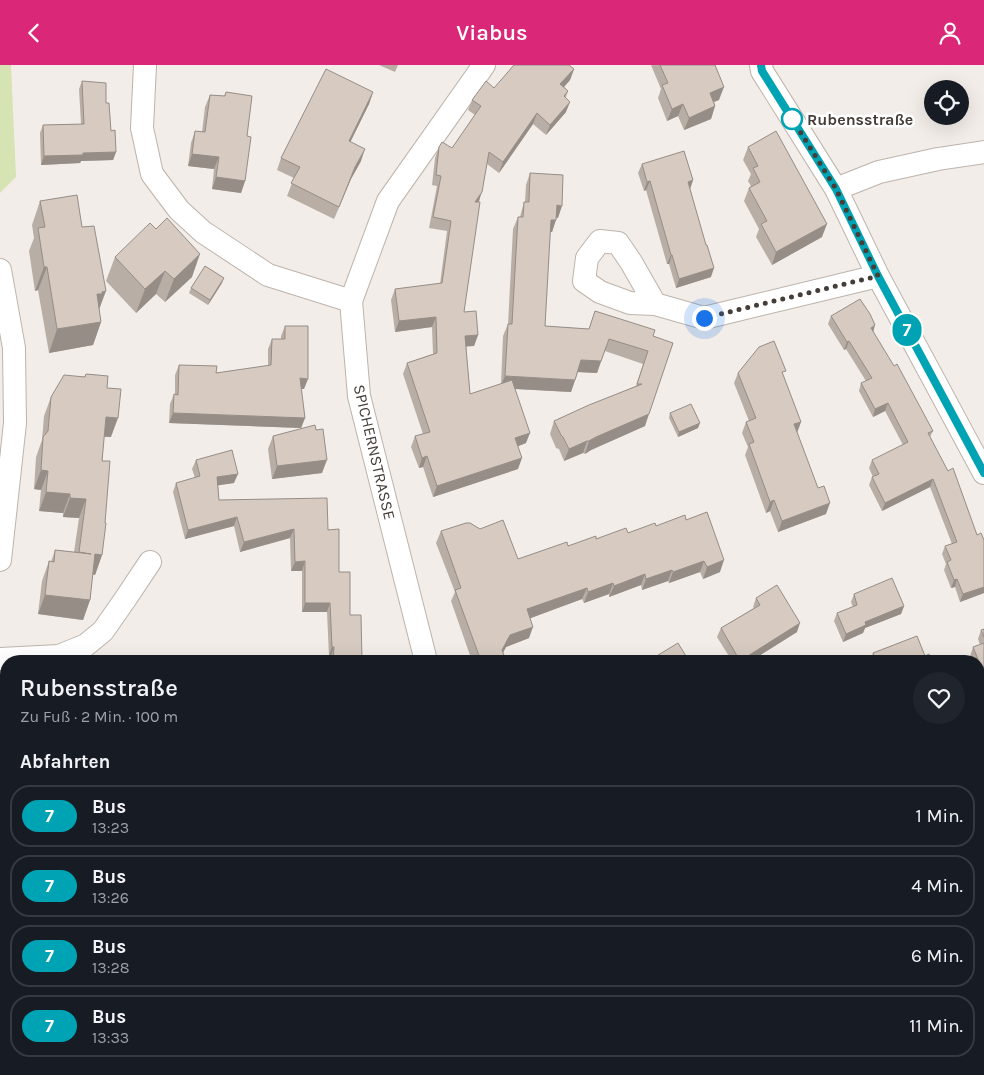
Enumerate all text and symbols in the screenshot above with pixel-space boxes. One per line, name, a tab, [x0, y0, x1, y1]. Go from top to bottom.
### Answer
icon: back	[20, 19, 48, 47]
icon: person	[936, 19, 964, 47]
text: Viabus	[456, 20, 528, 46]
map controls	[924, 80, 969, 125]
button: locate	[924, 80, 969, 125]
marker: Rubensstraße	[781, 108, 803, 130]
place label: Rubensstraße	[807, 110, 913, 129]
your location	[692, 306, 717, 331]
line badge: 7	[891, 314, 923, 346]
text: 7	[903, 319, 911, 341]
street label: SPICHERNSTRASSE	[350, 383, 399, 522]
button: heart	[913, 672, 965, 724]
text: Rubensstraße	[20, 674, 178, 702]
text: Zu Fuß · 2 Min. · 100 m	[20, 707, 178, 726]
text: Abfahrten	[20, 751, 110, 773]
text: Bus	[92, 796, 126, 818]
text: 7	[45, 805, 54, 827]
text: 1 Min.	[916, 805, 963, 827]
text: 13:23	[92, 818, 129, 837]
text: Bus	[92, 866, 126, 888]
text: 7	[45, 875, 54, 897]
text: 4 Min.	[911, 875, 963, 897]
text: 13:26	[92, 888, 129, 907]
text: Bus	[92, 936, 126, 958]
text: 7	[45, 945, 54, 967]
text: 6 Min.	[911, 945, 963, 967]
text: 13:28	[92, 958, 130, 977]
text: Bus	[92, 1006, 126, 1028]
text: 7	[45, 1015, 54, 1037]
text: 11 Min.	[909, 1015, 963, 1037]
text: 13:33	[92, 1028, 129, 1047]

